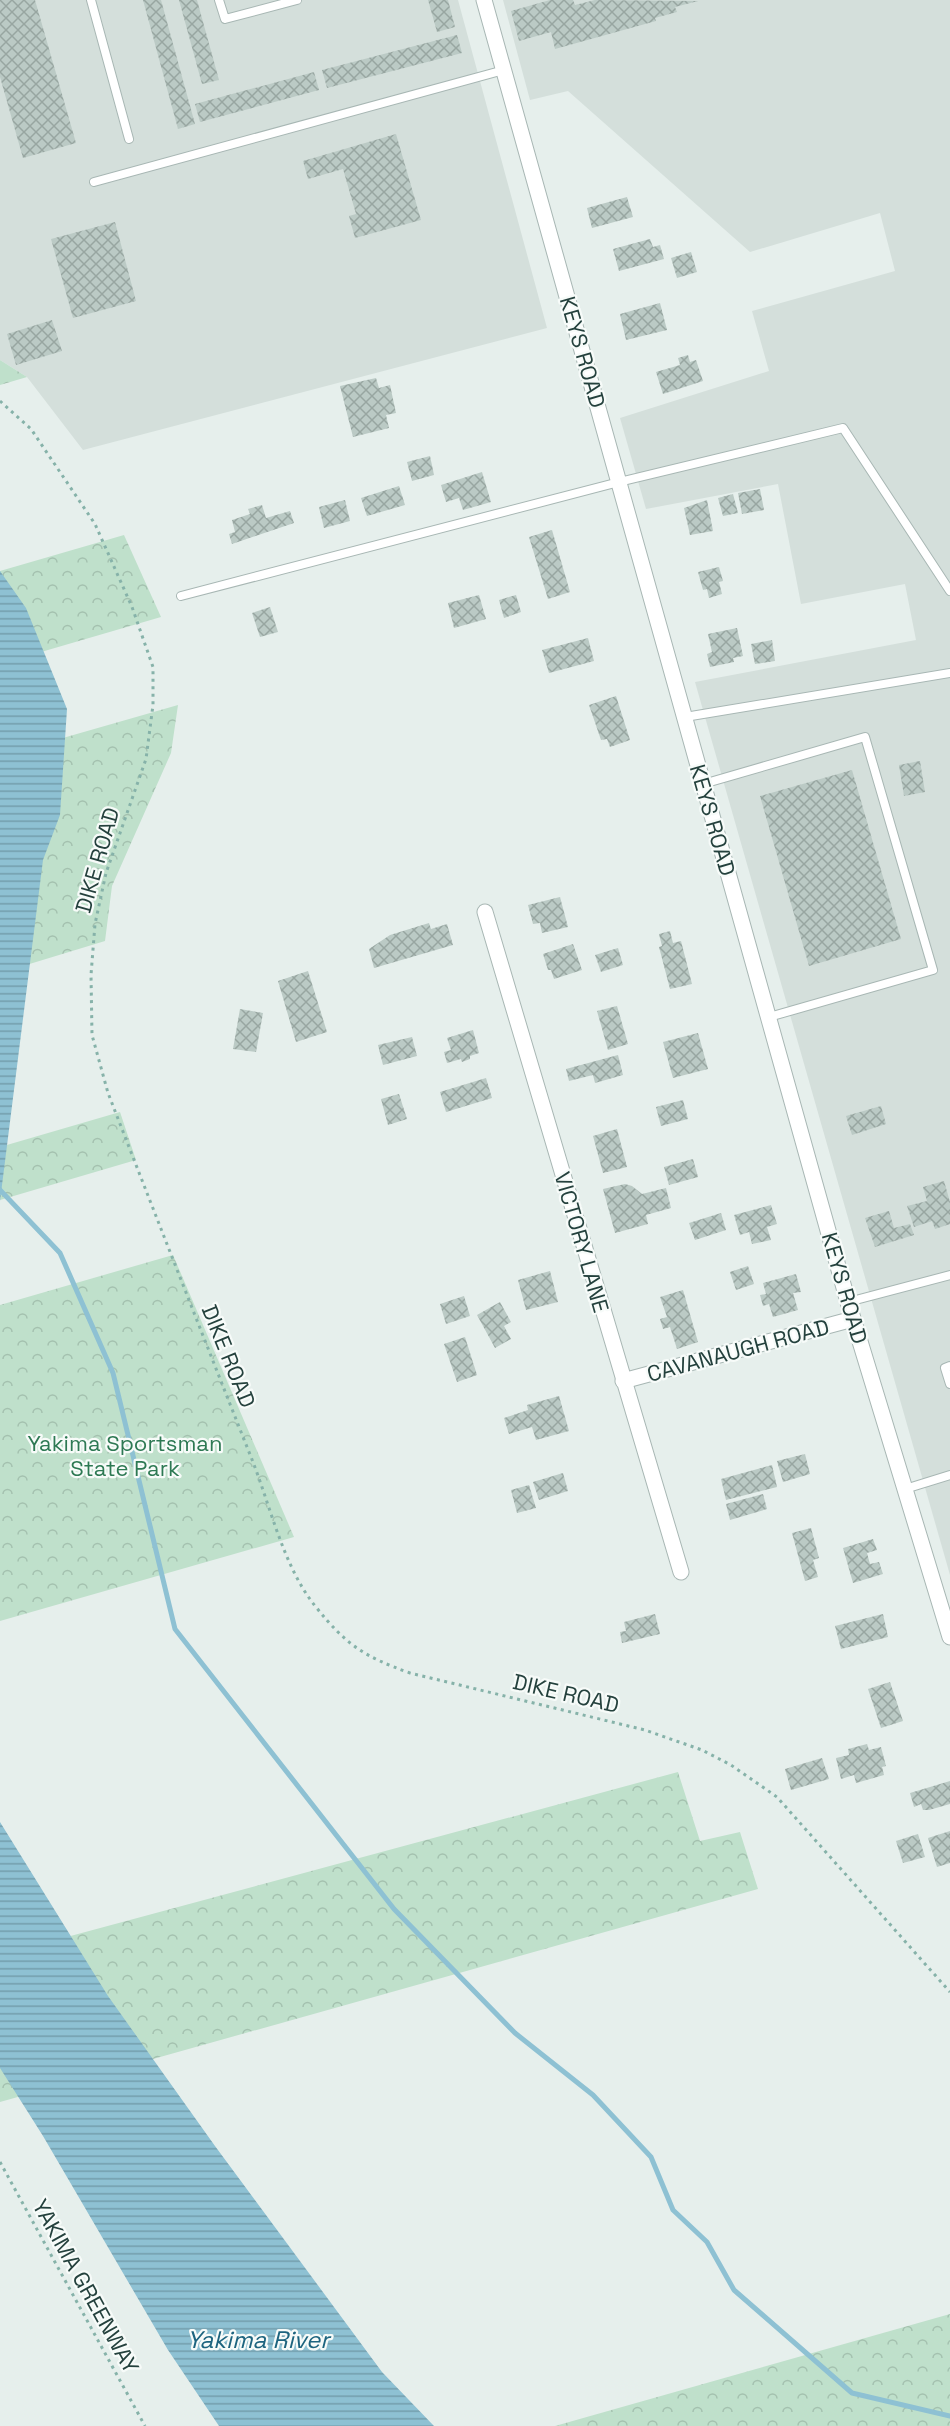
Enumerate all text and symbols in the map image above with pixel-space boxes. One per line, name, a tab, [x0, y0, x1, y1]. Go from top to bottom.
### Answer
street label: KEYS ROAD	[554, 293, 612, 411]
street label: KEYS ROAD	[684, 761, 742, 879]
street label: DIKE ROAD	[69, 804, 125, 916]
street label: VICTORY LANE	[549, 1168, 615, 1316]
street label: KEYS ROAD	[816, 1229, 874, 1347]
street label: DIKE ROAD	[196, 1301, 262, 1411]
street label: CAVANAUGH ROAD	[644, 1312, 832, 1388]
park label: Yakima Sportsman State Park	[27, 1429, 223, 1482]
street label: DIKE ROAD	[510, 1667, 622, 1719]
street label: YAKIMA GREENWAY	[27, 2194, 146, 2378]
water label: Yakima River	[187, 2324, 332, 2355]

